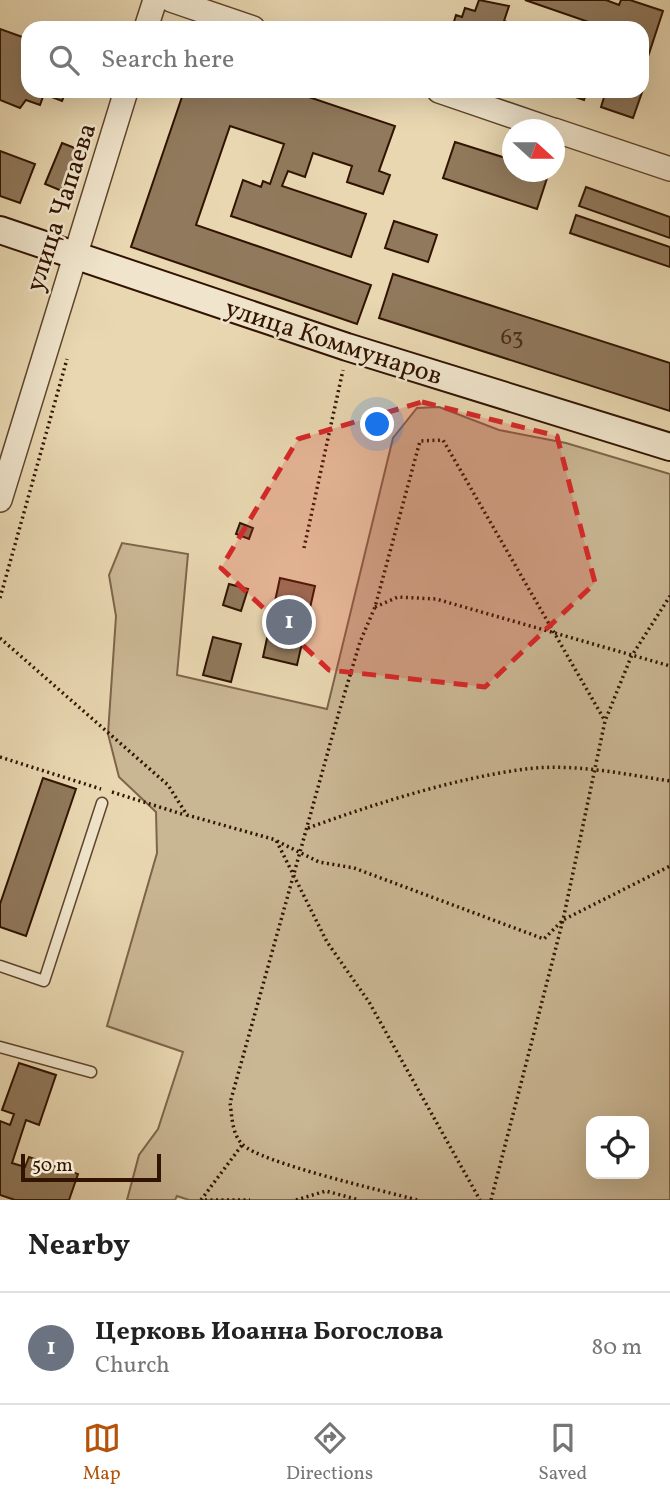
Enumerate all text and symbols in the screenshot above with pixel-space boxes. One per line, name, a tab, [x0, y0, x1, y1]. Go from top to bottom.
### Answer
search box	[21, 21, 649, 98]
icon: search	[45, 41, 83, 79]
text: Search here	[101, 42, 234, 78]
street label: улица Чапаева	[18, 119, 106, 297]
north arrow	[502, 119, 565, 182]
street label: улица Коммунаров	[220, 291, 447, 395]
house number: 63	[500, 322, 524, 354]
your location	[360, 407, 394, 441]
pin: 1	[266, 596, 312, 648]
map controls	[586, 1116, 649, 1179]
button: locate	[586, 1116, 649, 1179]
scale bar	[21, 1151, 161, 1183]
text: 50 m	[32, 1153, 73, 1179]
text: Nearby	[28, 1225, 130, 1267]
text: Церковь Иоанна Богослова	[95, 1314, 444, 1350]
text: 1	[46, 1332, 56, 1364]
text: 80 m	[592, 1332, 642, 1364]
text: Church	[95, 1350, 170, 1382]
tab: Map	[83, 1419, 121, 1487]
tab: Directions	[286, 1419, 373, 1487]
tab: Saved	[538, 1419, 587, 1487]

